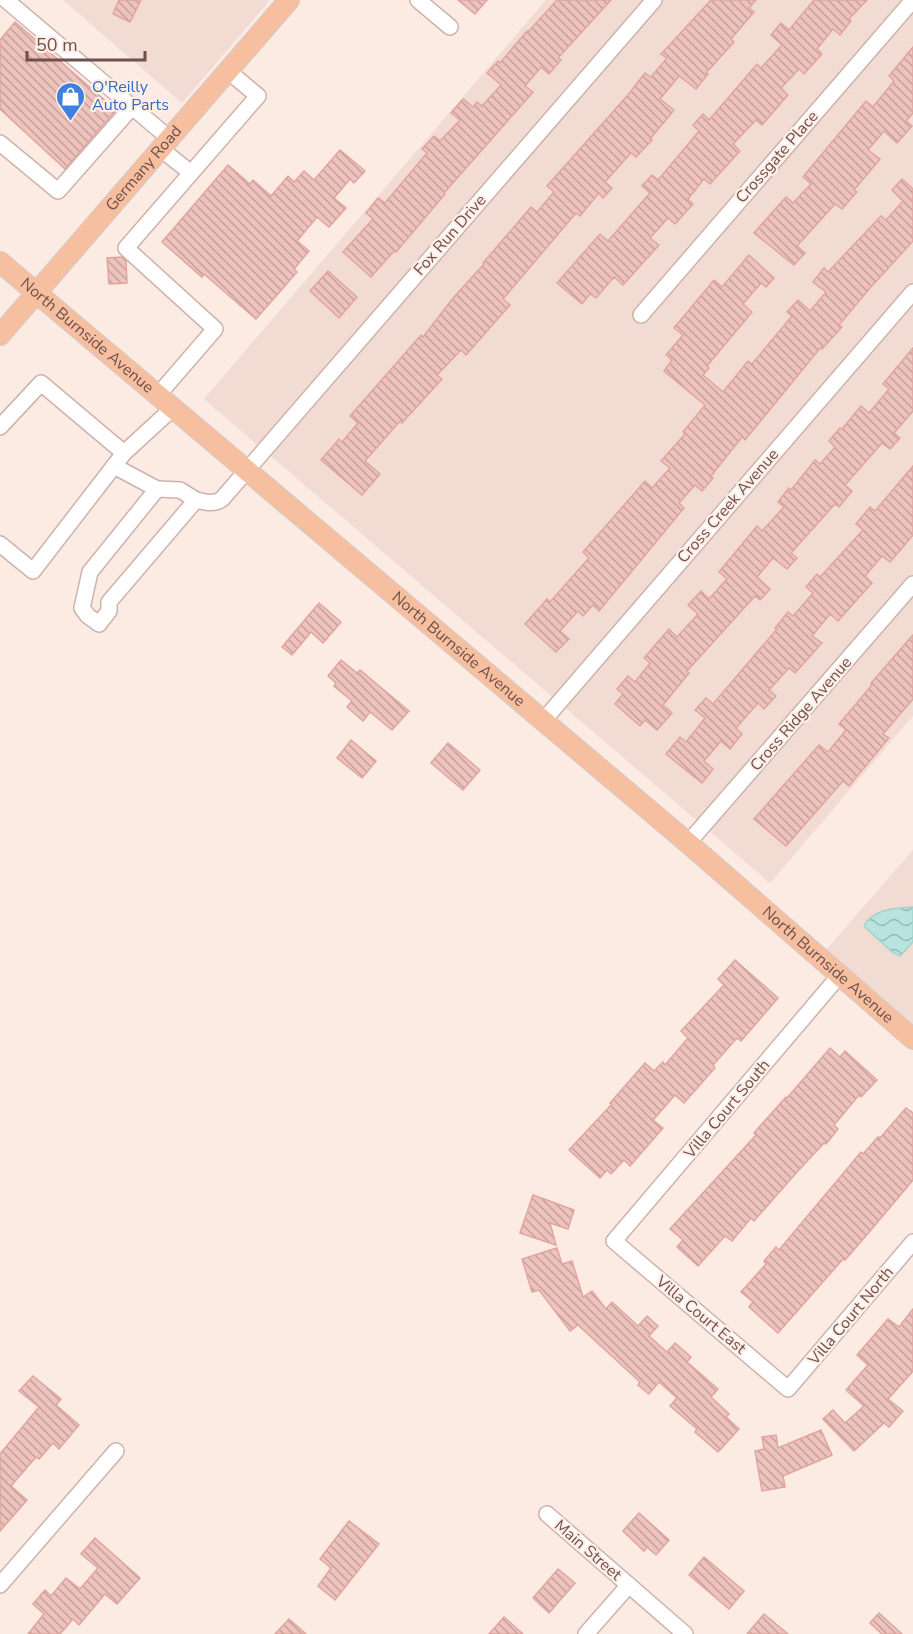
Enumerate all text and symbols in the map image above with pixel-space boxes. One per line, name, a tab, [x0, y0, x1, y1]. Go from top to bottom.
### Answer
scale bar	[27, 24, 146, 62]
text: 50 m	[36, 33, 78, 57]
place label: O'Reilly Auto Parts	[92, 76, 169, 116]
shop icon: O'Reilly Auto Parts	[55, 80, 87, 122]
street label: Crossgate Place	[731, 106, 823, 208]
street label: Germany Road	[101, 121, 187, 216]
street label: Fox Run Drive	[409, 190, 491, 280]
street label: North Burnside Avenue	[16, 273, 158, 398]
street label: Cross Creek Avenue	[672, 444, 784, 568]
street label: North Burnside Avenue	[387, 586, 530, 712]
street label: Cross Ridge Avenue	[745, 652, 857, 776]
street label: North Burnside Avenue	[757, 901, 899, 1028]
street label: Villa Court South	[678, 1055, 775, 1164]
street label: Villa Court North	[803, 1262, 899, 1371]
street label: Villa Court East	[650, 1270, 751, 1360]
street label: Main Street	[550, 1515, 627, 1586]

